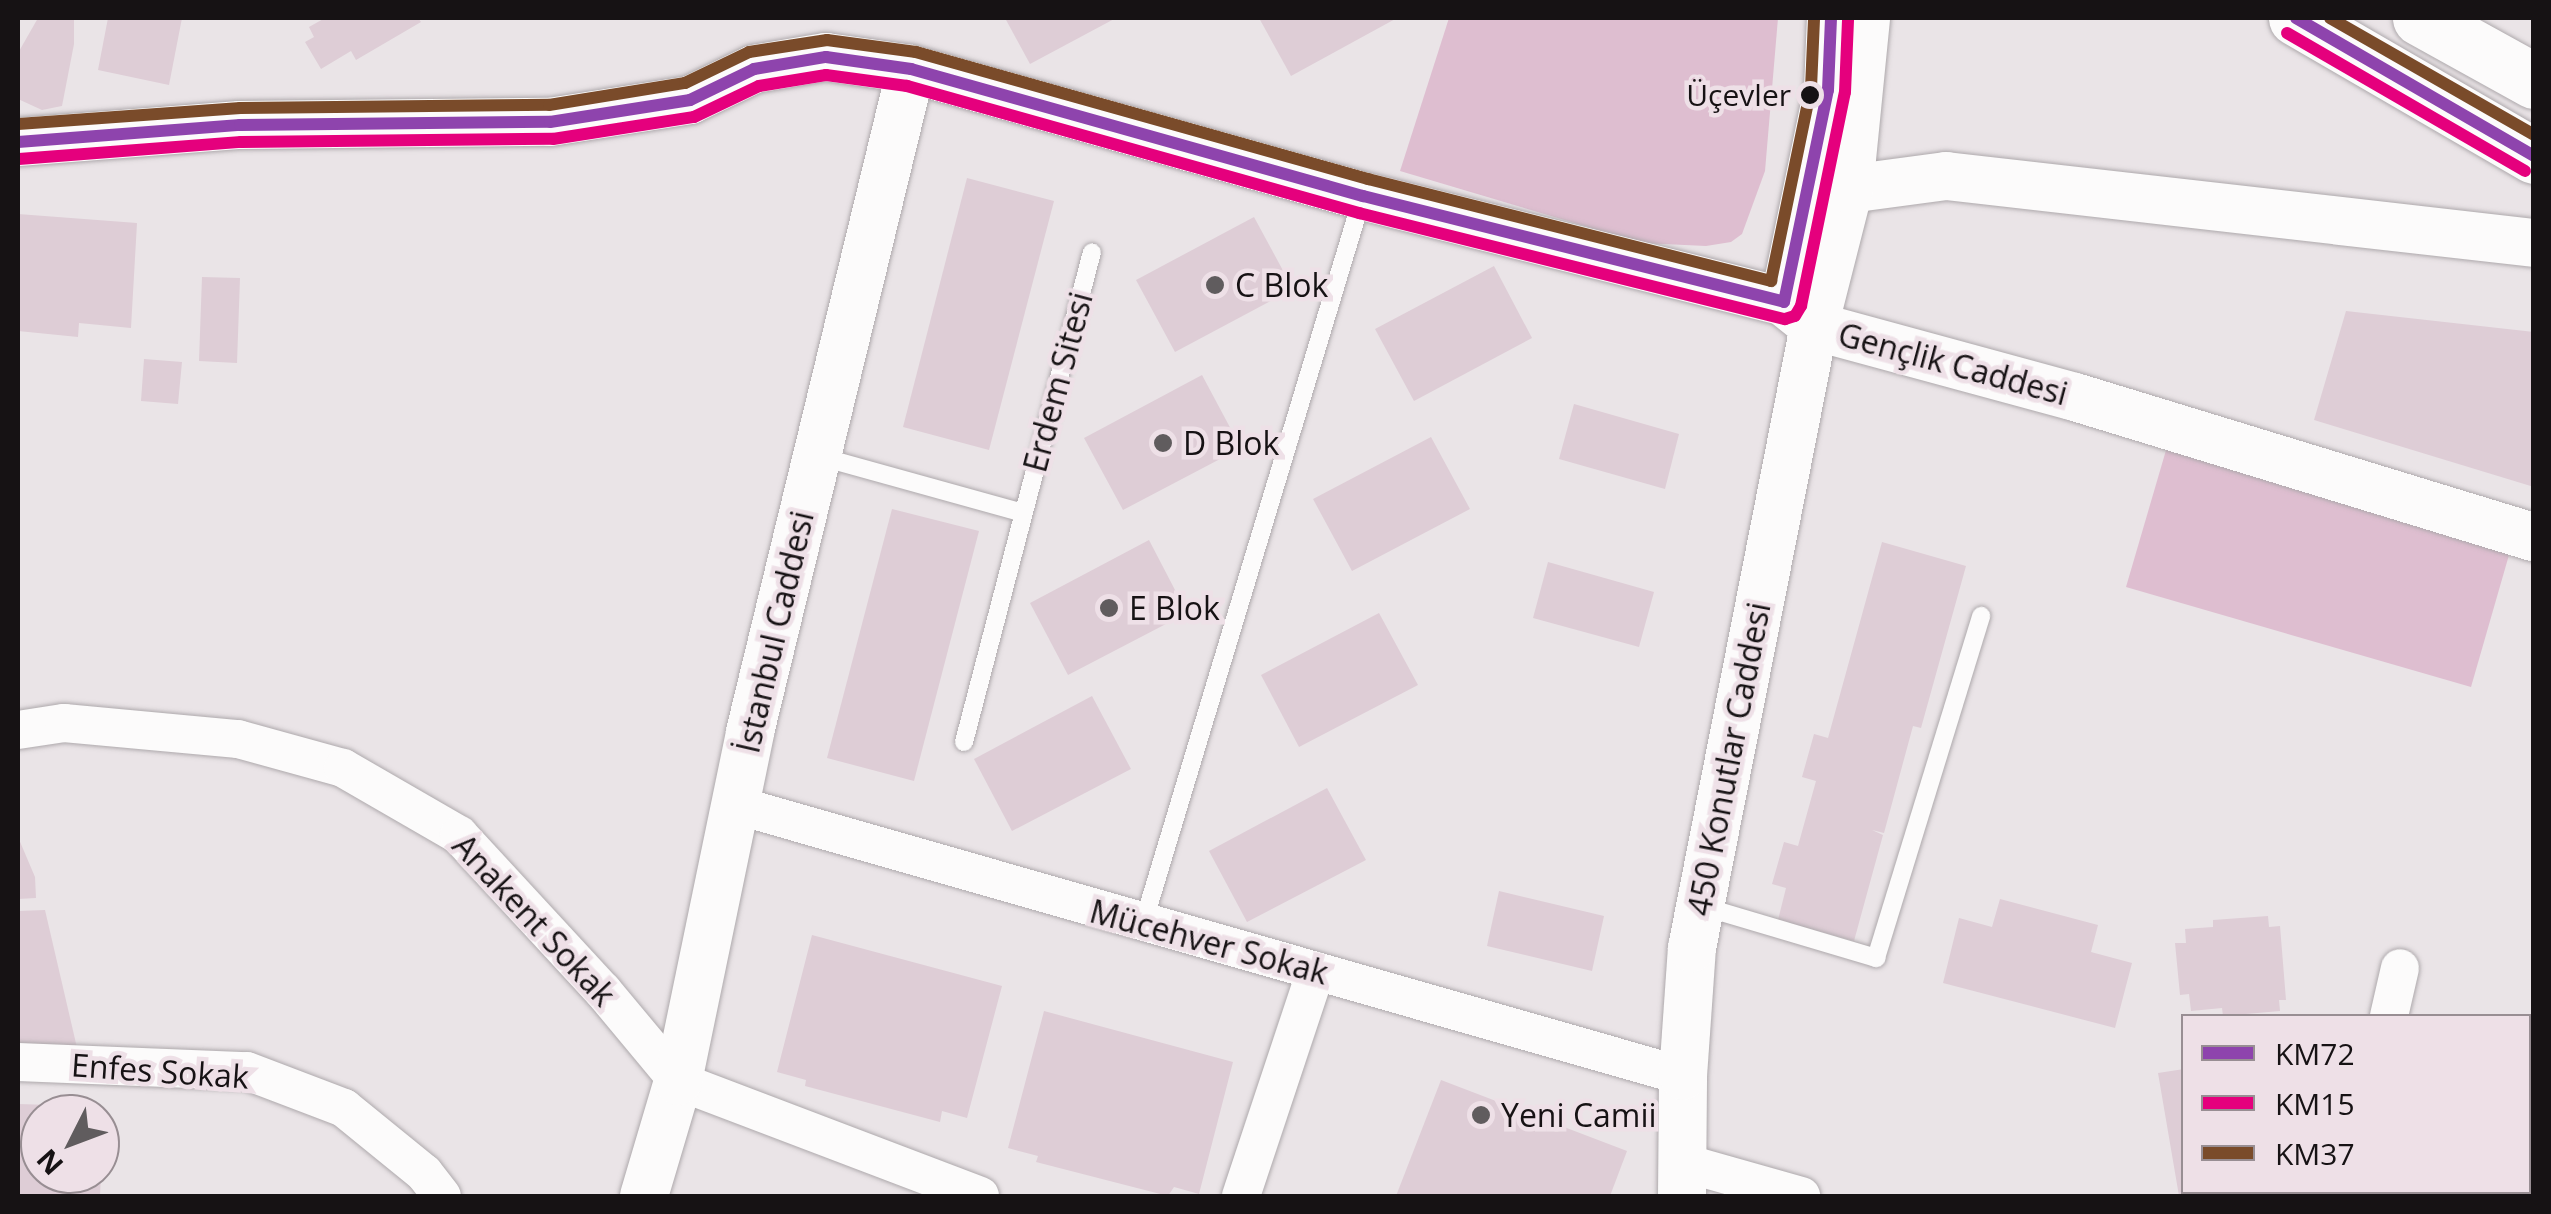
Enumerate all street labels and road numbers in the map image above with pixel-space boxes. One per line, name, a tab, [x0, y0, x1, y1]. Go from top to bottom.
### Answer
street label: Erdem Sitesi	[1016, 288, 1100, 476]
street label: Gençlik Caddesi	[1834, 315, 2072, 413]
street label: İstanbul Caddesi	[729, 507, 821, 757]
street label: 450 Konutlar Caddesi	[1680, 599, 1778, 919]
street label: Anakent Sokak	[445, 826, 623, 1014]
street label: Mücehver Sokak	[1086, 892, 1332, 992]
street label: Enfes Sokak	[70, 1046, 250, 1096]

